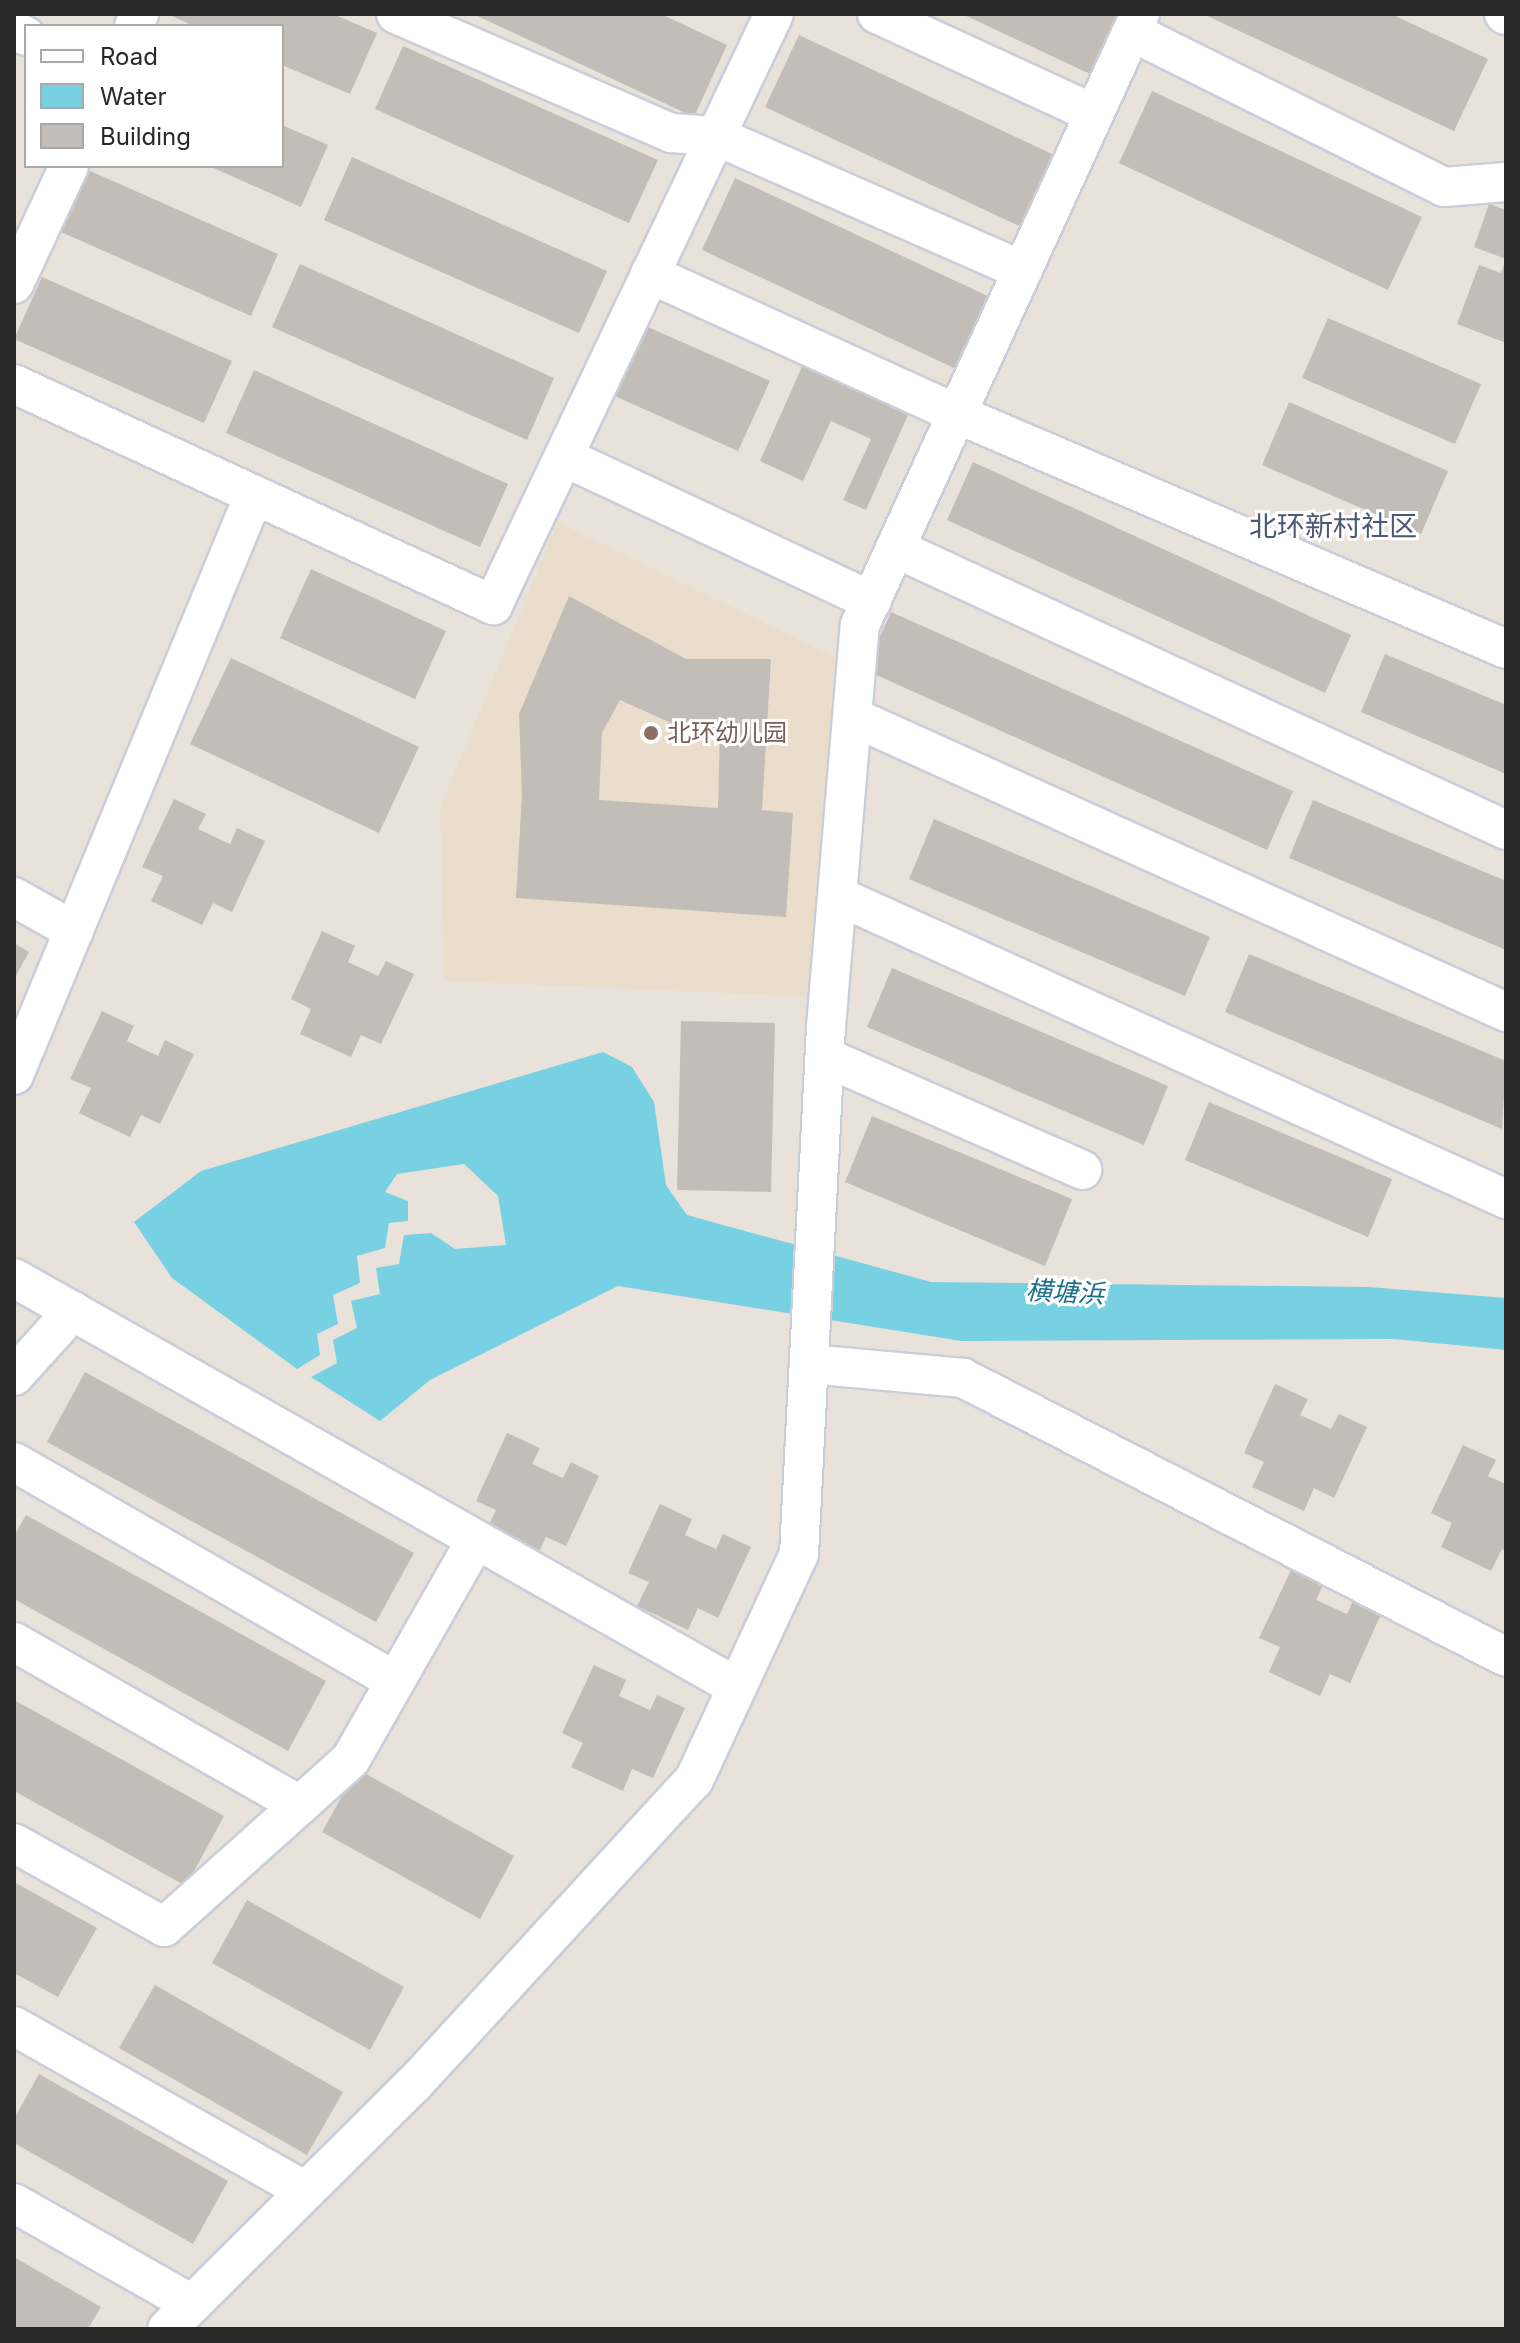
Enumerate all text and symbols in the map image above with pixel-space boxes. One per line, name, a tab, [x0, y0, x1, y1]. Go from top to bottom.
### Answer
legend	[24, 24, 284, 168]
text: Road	[100, 42, 158, 71]
text: Water	[100, 82, 167, 111]
text: Building	[100, 122, 191, 151]
district label: 北环新村社区	[1249, 509, 1417, 543]
place label: 北环幼儿园	[667, 719, 787, 747]
marker: 北环幼儿园	[642, 724, 660, 742]
water label: 横塘浜	[1025, 1274, 1105, 1310]

